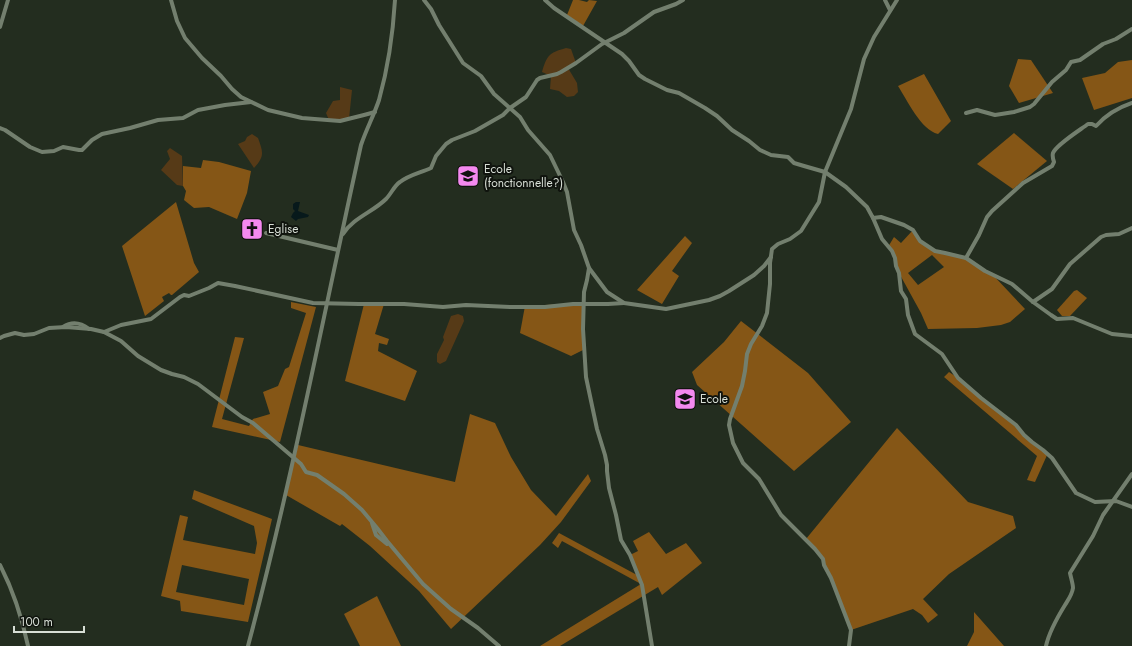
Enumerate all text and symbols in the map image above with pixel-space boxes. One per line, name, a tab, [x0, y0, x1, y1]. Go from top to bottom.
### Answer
place label: Ecole (fonctionnelle?)	[484, 160, 563, 192]
school or university icon: Ecole (fonctionnelle?)	[455, 163, 481, 189]
church icon: Eglise	[239, 216, 265, 242]
place label: Eglise	[268, 220, 298, 238]
school or university icon: Ecole	[672, 386, 698, 412]
place label: Ecole	[700, 390, 728, 408]
scale bar	[14, 608, 84, 634]
text: 100 m	[20, 613, 53, 631]

